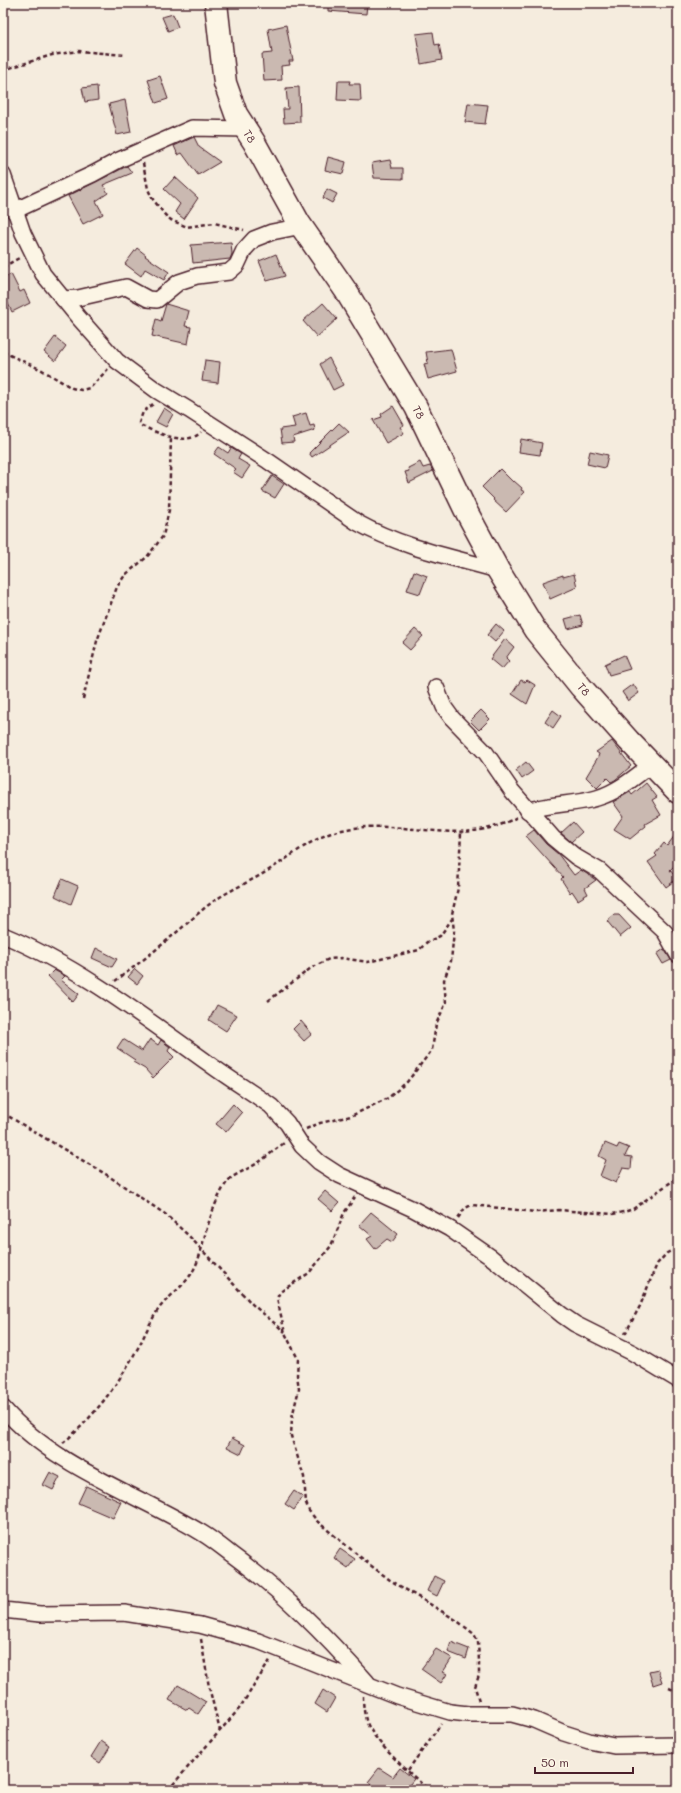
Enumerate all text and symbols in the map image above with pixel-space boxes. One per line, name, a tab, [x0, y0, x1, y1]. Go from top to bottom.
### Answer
street label: T8	[240, 127, 260, 146]
street label: T8	[409, 403, 429, 421]
street label: T8	[574, 679, 594, 699]
scale bar	[535, 1749, 633, 1775]
text: 50 m	[541, 1754, 569, 1770]

